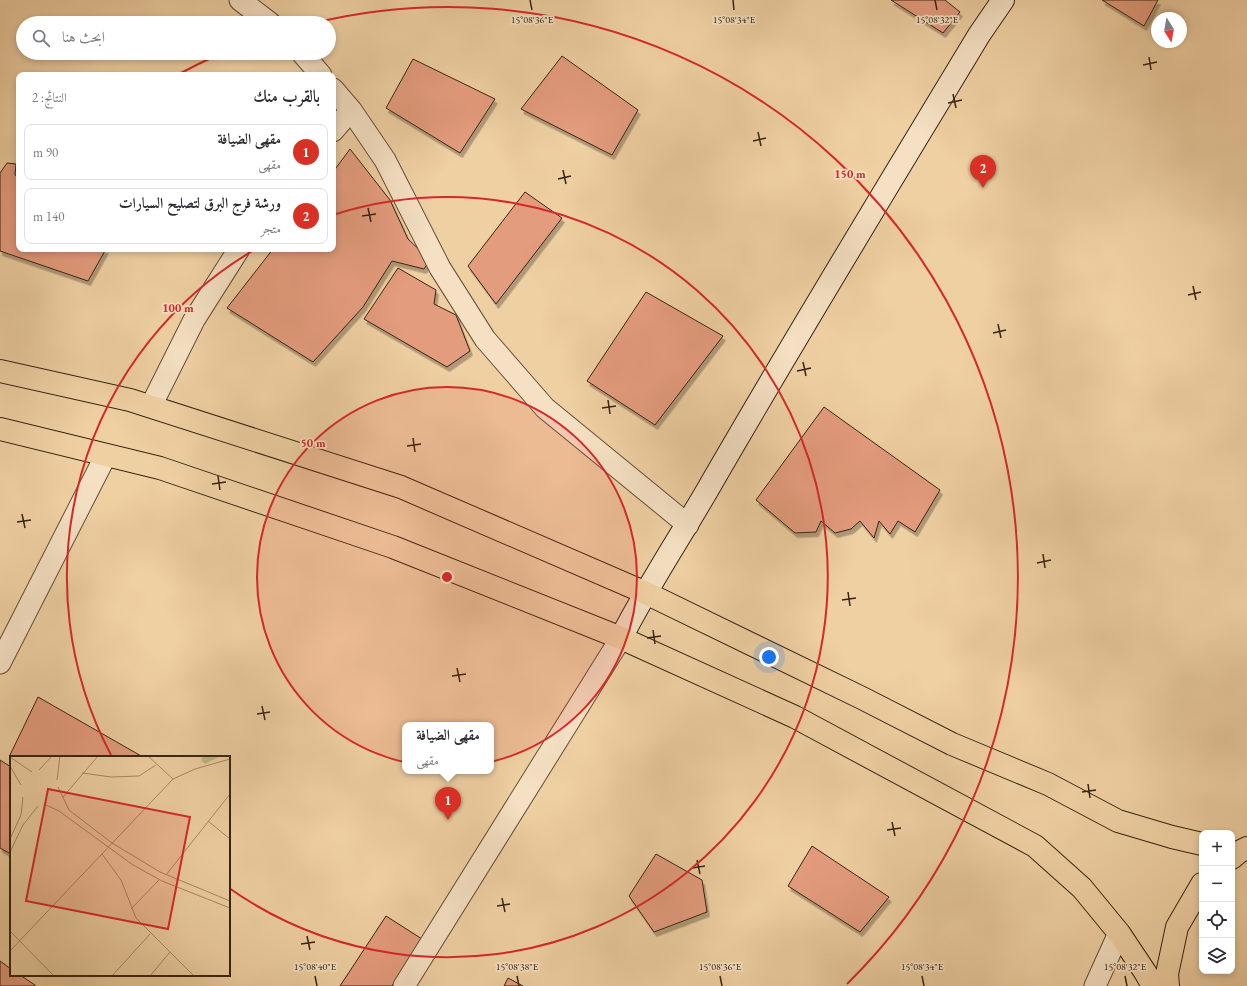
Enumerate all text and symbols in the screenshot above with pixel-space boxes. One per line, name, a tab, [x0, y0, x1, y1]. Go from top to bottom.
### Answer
north arrow	[1151, 12, 1187, 48]
text: 15°08'36"E	[511, 13, 554, 26]
text: 15°08'34"E	[713, 13, 756, 26]
text: 15°08'32"E	[916, 13, 959, 26]
search box	[16, 16, 336, 60]
icon: search	[30, 27, 52, 49]
text: ابحث هنا	[62, 27, 105, 46]
text: بالقرب منك	[253, 85, 320, 107]
text: النتائج: 2	[32, 89, 67, 106]
text: مقهى الضيافة	[217, 129, 281, 148]
text: 90 m	[33, 144, 58, 161]
text: 1	[303, 144, 309, 161]
pin: 2	[970, 155, 996, 188]
text: مقهى	[258, 156, 281, 173]
text: 150 m	[834, 166, 866, 182]
text: ورشة فرج البرق لتصليح السيارات	[119, 193, 281, 212]
text: 140 m	[33, 208, 64, 225]
text: 2	[303, 208, 309, 225]
text: متجر	[260, 220, 281, 237]
text: 100 m	[162, 300, 194, 316]
text: 50 m	[300, 435, 326, 451]
centre of rings	[440, 570, 454, 584]
your location	[759, 647, 779, 667]
popup	[402, 722, 494, 774]
text: مقهى الضيافة	[416, 725, 480, 744]
text: مقهى	[416, 752, 439, 769]
inset map	[10, 756, 230, 976]
pin: 1	[435, 787, 461, 820]
map controls	[1199, 830, 1235, 974]
button: +	[1199, 830, 1235, 866]
button: −	[1199, 866, 1235, 902]
button: locate	[1199, 902, 1235, 938]
button: layers	[1199, 938, 1235, 974]
text: 15°08'40"E	[294, 960, 337, 973]
text: 15°08'38"E	[496, 960, 539, 973]
text: 15°08'36"E	[699, 960, 742, 973]
text: 15°08'34"E	[901, 960, 944, 973]
text: 15°08'32"E	[1104, 960, 1147, 973]

